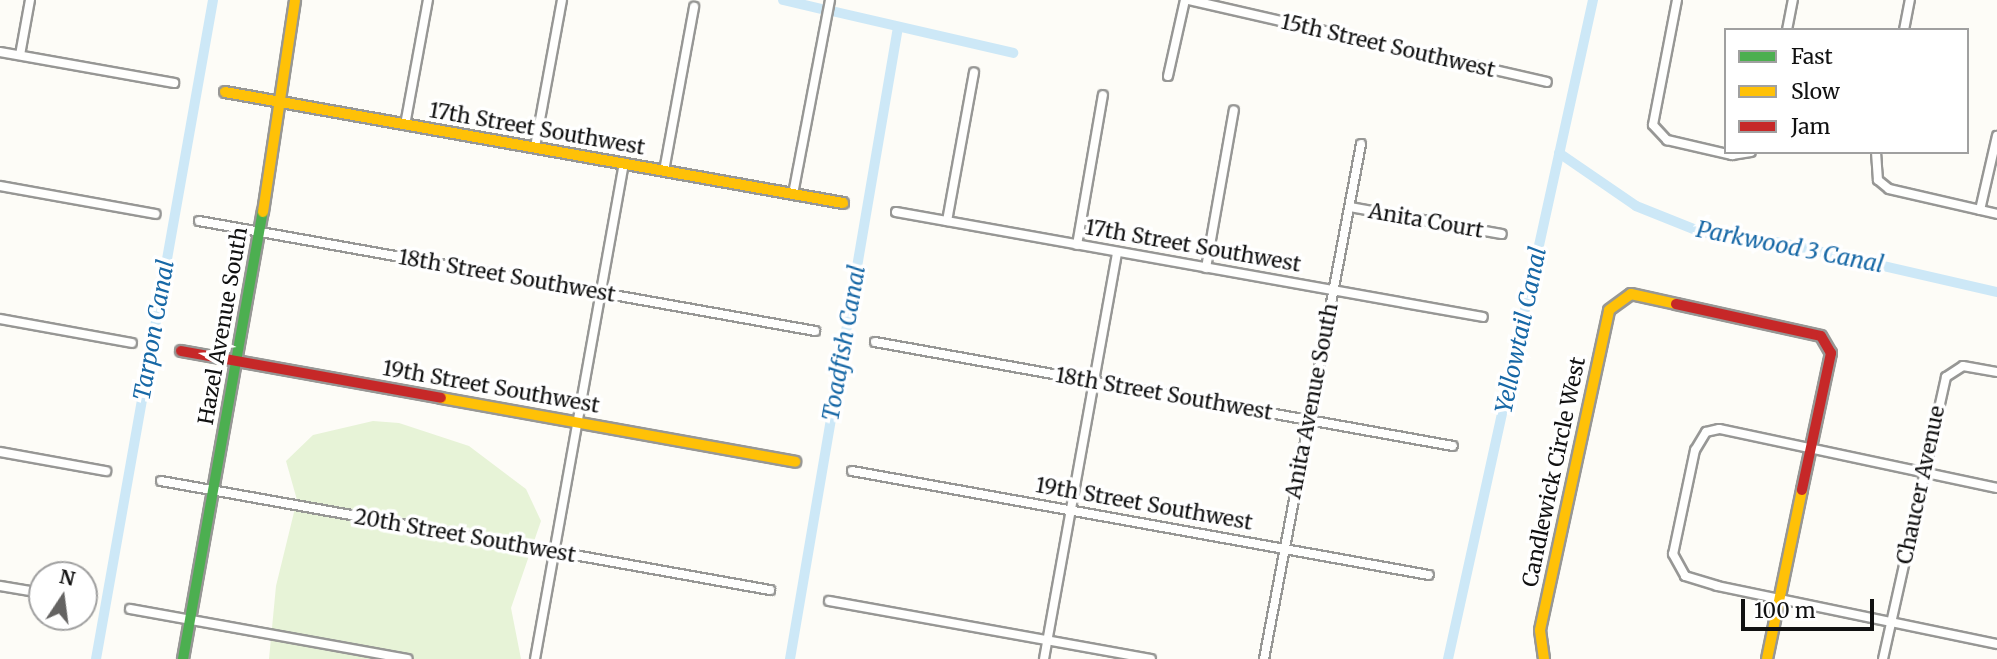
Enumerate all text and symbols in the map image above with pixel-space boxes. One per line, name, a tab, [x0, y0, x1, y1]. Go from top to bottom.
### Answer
street label: 15th Street Southwest	[1278, 9, 1498, 83]
legend	[1724, 28, 1969, 154]
text: Fast	[1791, 43, 1833, 70]
text: Slow	[1791, 78, 1840, 105]
street label: 17th Street Southwest	[427, 98, 647, 160]
text: Jam	[1791, 113, 1830, 140]
street label: Anita Court	[1367, 198, 1485, 244]
street label: 17th Street Southwest	[1083, 215, 1303, 277]
water label: Parkwood 3 Canal	[1694, 215, 1886, 279]
street label: Hazel Avenue South	[193, 225, 253, 427]
street label: 18th Street Southwest	[396, 244, 618, 308]
water label: Yellowtail Canal	[1490, 244, 1552, 416]
water label: Tarpon Canal	[128, 258, 180, 402]
water label: Toadfish Canal	[817, 263, 871, 423]
street label: Anita Avenue South	[1281, 301, 1343, 501]
street label: 19th Street Southwest	[381, 355, 601, 419]
street label: Candlewick Circle West	[1517, 355, 1591, 589]
street label: 18th Street Southwest	[1053, 362, 1275, 426]
street label: Chaucer Avenue	[1892, 404, 1950, 566]
street label: 19th Street Southwest	[1034, 472, 1254, 536]
street label: 20th Street Southwest	[352, 504, 578, 568]
north arrow	[28, 561, 98, 631]
text: N	[57, 564, 77, 591]
scale bar	[1745, 586, 1878, 630]
text: 100 m	[1754, 597, 1816, 624]

